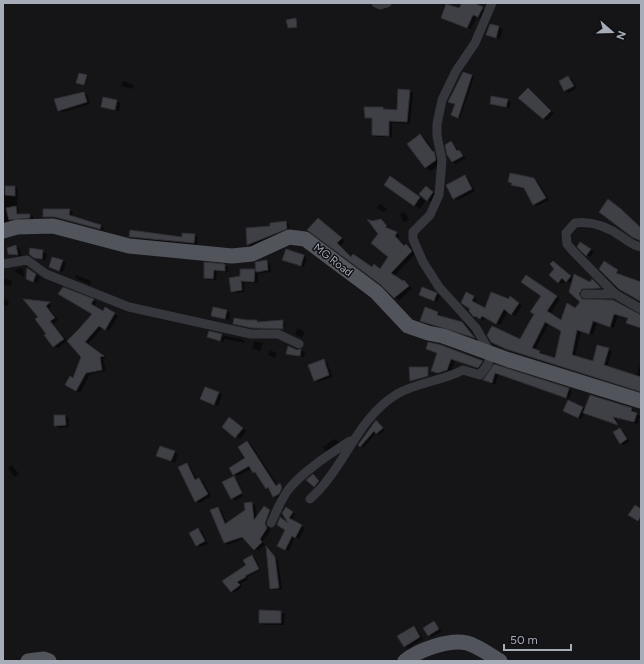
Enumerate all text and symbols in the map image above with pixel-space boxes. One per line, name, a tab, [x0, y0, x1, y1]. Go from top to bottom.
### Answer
north arrow	[592, 12, 632, 52]
text: N	[613, 29, 628, 41]
street label: MG Road	[311, 241, 355, 279]
scale bar	[504, 626, 571, 652]
text: 50 m	[510, 633, 538, 647]

